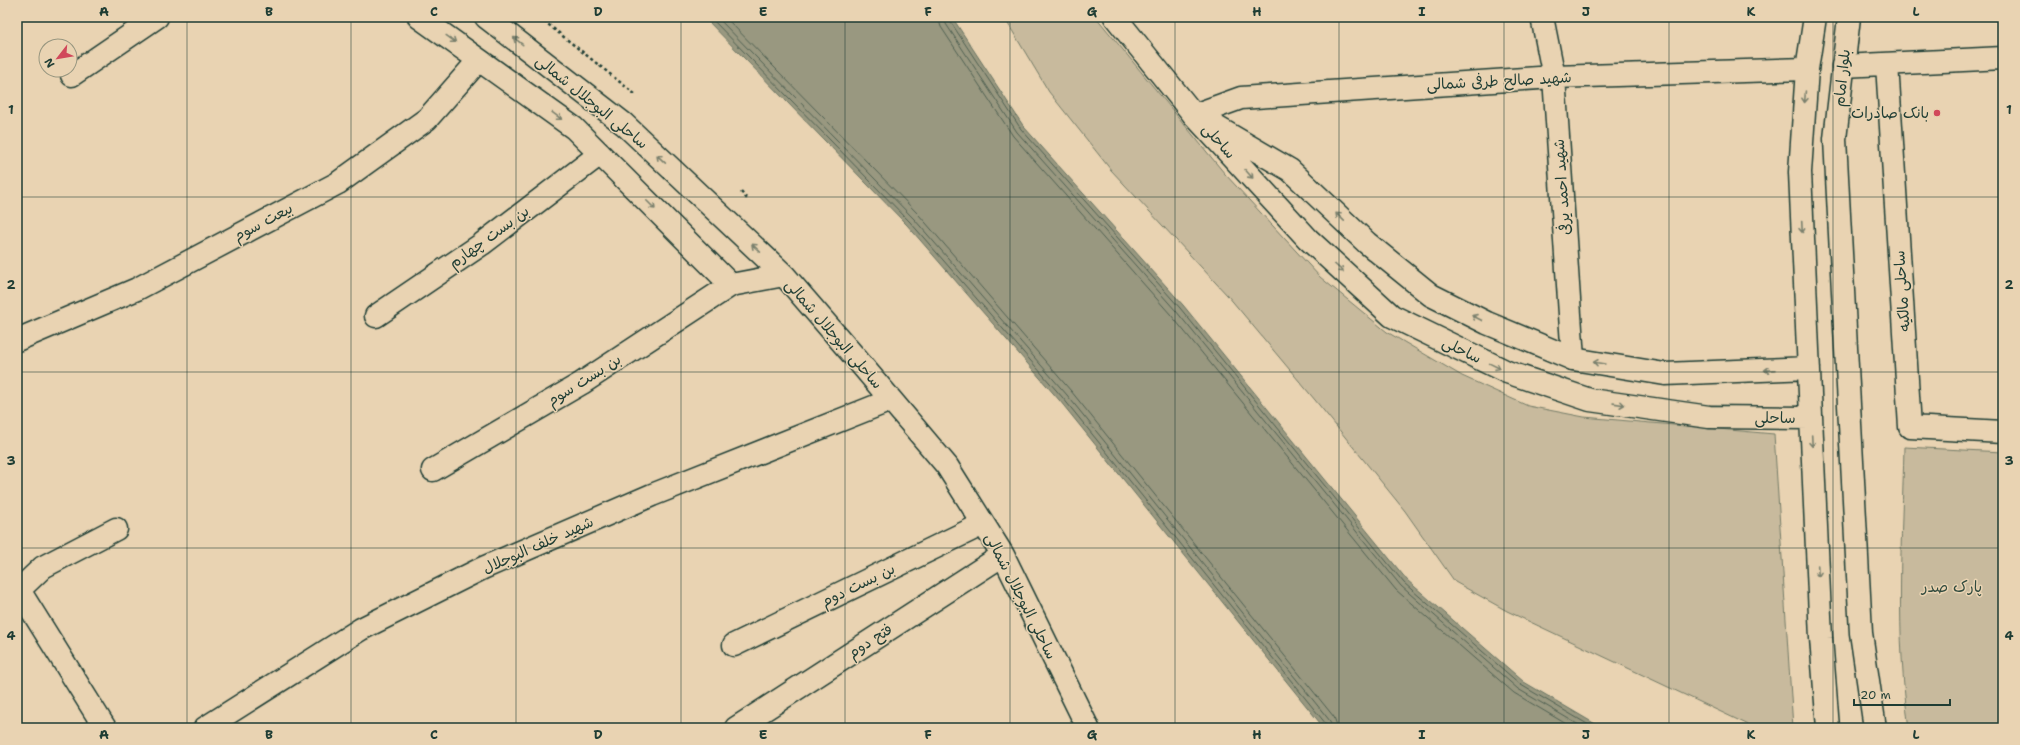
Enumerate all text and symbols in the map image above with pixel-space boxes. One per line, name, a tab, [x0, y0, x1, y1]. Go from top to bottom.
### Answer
text: A	[99, 3, 109, 20]
text: B	[265, 3, 273, 20]
text: C	[430, 3, 438, 20]
text: D	[593, 3, 603, 20]
text: E	[759, 3, 768, 20]
text: F	[924, 3, 932, 20]
text: G	[1087, 3, 1098, 20]
text: H	[1252, 3, 1262, 20]
text: I	[1418, 3, 1426, 20]
text: J	[1582, 3, 1590, 20]
text: K	[1747, 3, 1756, 20]
text: L	[1912, 3, 1920, 20]
one-way arrow	[445, 35, 456, 44]
one-way arrow	[512, 37, 523, 45]
north arrow	[38, 38, 78, 78]
street label: بلوار امام	[1829, 48, 1856, 108]
street label: ساحلی البوجلال شمالی	[532, 50, 652, 154]
text: N	[41, 55, 59, 70]
street label: شهید صالح طرفی شمالی	[1426, 67, 1572, 95]
one-way arrow	[1801, 90, 1808, 103]
text: 1	[8, 101, 14, 118]
text: 1	[2006, 101, 2012, 118]
place label: بانک صادرات	[1851, 103, 1929, 123]
marker: بانک صادرات	[1932, 108, 1942, 118]
one-way arrow	[551, 111, 562, 120]
street label: ساحلی	[1198, 119, 1240, 163]
street label: شهید احمد یرفی	[1549, 138, 1575, 236]
one-way arrow	[656, 154, 666, 164]
one-way arrow	[1244, 169, 1253, 179]
street label: بیعت سوم	[230, 198, 297, 248]
one-way arrow	[646, 200, 656, 210]
street label: بن بست چهارم	[445, 201, 534, 274]
one-way arrow	[1335, 212, 1345, 222]
one-way arrow	[1799, 220, 1806, 233]
one-way arrow	[751, 243, 761, 253]
street label: ساحلی مالکیه	[1889, 250, 1915, 332]
one-way arrow	[1334, 263, 1345, 272]
street label: ساحلی البوجلال شمالی	[781, 275, 887, 393]
text: 2	[6, 276, 16, 293]
text: 2	[2004, 276, 2014, 293]
one-way arrow	[1471, 314, 1483, 321]
street label: ساحلی	[1439, 332, 1485, 368]
street label: بن بست سوم	[543, 349, 626, 412]
one-way arrow	[1593, 359, 1606, 367]
one-way arrow	[1489, 363, 1501, 370]
one-way arrow	[1764, 366, 1777, 374]
one-way arrow	[1612, 400, 1625, 408]
street label: ساحلی	[1754, 408, 1796, 428]
one-way arrow	[1808, 434, 1816, 447]
text: 3	[6, 452, 16, 469]
text: 3	[2004, 452, 2014, 469]
street label: شهید خلف البوجلال	[479, 512, 597, 578]
street label: ساحلی البوجلال شمالی	[981, 529, 1061, 663]
street label: بن بست دوم	[818, 559, 899, 613]
one-way arrow	[1814, 564, 1822, 577]
park label: پارک صدر	[1921, 577, 1982, 597]
street label: فتح دوم	[844, 619, 897, 665]
text: 4	[6, 627, 16, 644]
text: 4	[2004, 627, 2014, 644]
scale bar	[1854, 681, 1950, 707]
text: 20 m	[1860, 687, 1891, 703]
text: A	[99, 726, 109, 743]
text: B	[265, 726, 273, 743]
text: C	[430, 726, 438, 743]
text: D	[593, 726, 603, 743]
text: E	[759, 726, 768, 743]
text: F	[924, 726, 932, 743]
text: G	[1087, 726, 1098, 743]
text: H	[1252, 726, 1262, 743]
text: I	[1418, 726, 1426, 743]
text: J	[1582, 726, 1590, 743]
text: K	[1747, 726, 1756, 743]
text: L	[1912, 726, 1920, 743]

